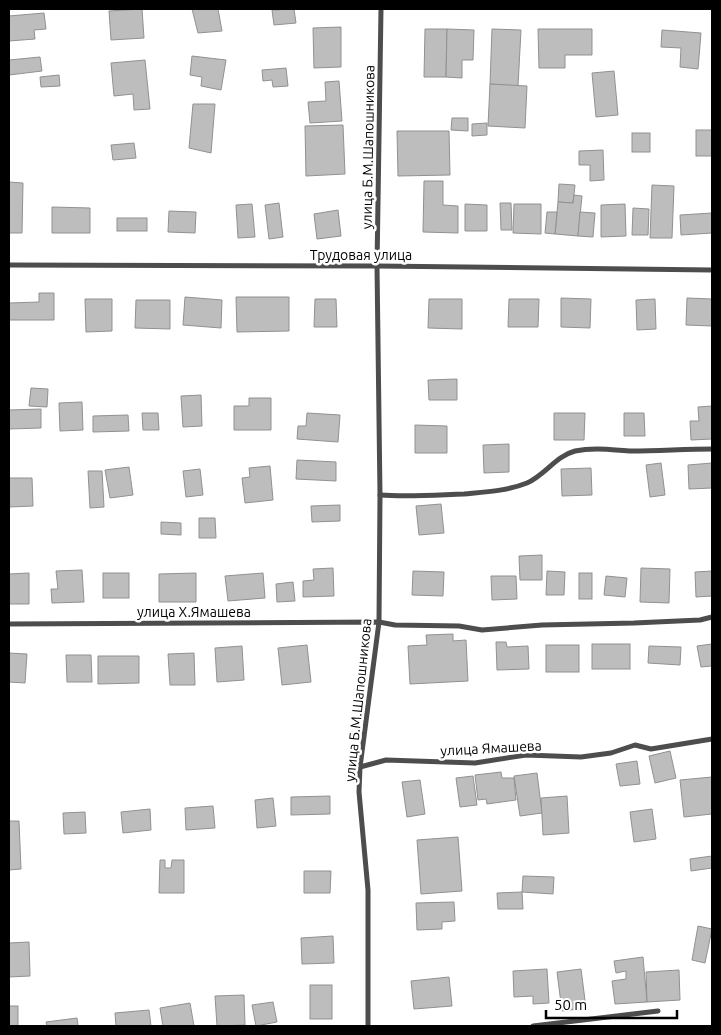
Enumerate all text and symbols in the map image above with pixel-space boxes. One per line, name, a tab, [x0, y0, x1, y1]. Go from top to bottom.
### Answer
street label: улица Б.М.Шапошникова	[359, 65, 377, 229]
street label: Трудовая улица	[310, 247, 412, 263]
street label: улица Х.Ямашева	[137, 604, 251, 620]
street label: улица Б.М.Шапошникова	[341, 617, 375, 783]
street label: улица Ямашева	[440, 737, 542, 759]
scale bar	[546, 988, 677, 1020]
text: 50 m	[554, 996, 587, 1013]

